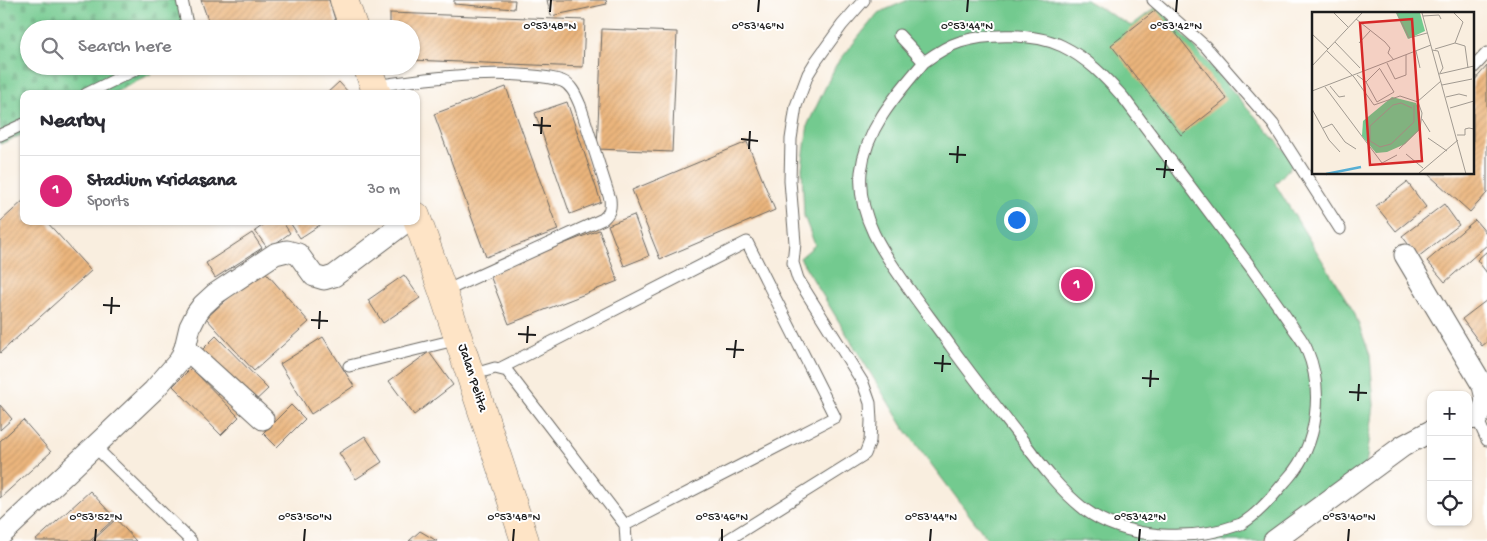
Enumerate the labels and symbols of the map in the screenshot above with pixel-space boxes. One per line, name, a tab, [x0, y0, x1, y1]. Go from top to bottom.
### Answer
inset map	[1312, 12, 1474, 175]
text: 0°53'48"N	[524, 20, 577, 34]
text: 0°53'46"N	[732, 20, 784, 34]
text: 0°53'44"N	[941, 20, 993, 34]
text: 0°53'42"N	[1150, 20, 1202, 34]
your location	[1004, 207, 1030, 233]
pin: 1	[1061, 266, 1093, 304]
street label: Jalan Pelita	[453, 342, 491, 415]
text: 0°53'52"N	[70, 511, 123, 525]
text: 0°53'50"N	[278, 511, 332, 525]
text: 0°53'48"N	[488, 511, 541, 525]
text: 0°53'46"N	[696, 511, 748, 525]
text: 0°53'44"N	[905, 511, 957, 525]
text: 0°53'42"N	[1114, 511, 1166, 525]
text: 0°53'40"N	[1322, 511, 1376, 525]

